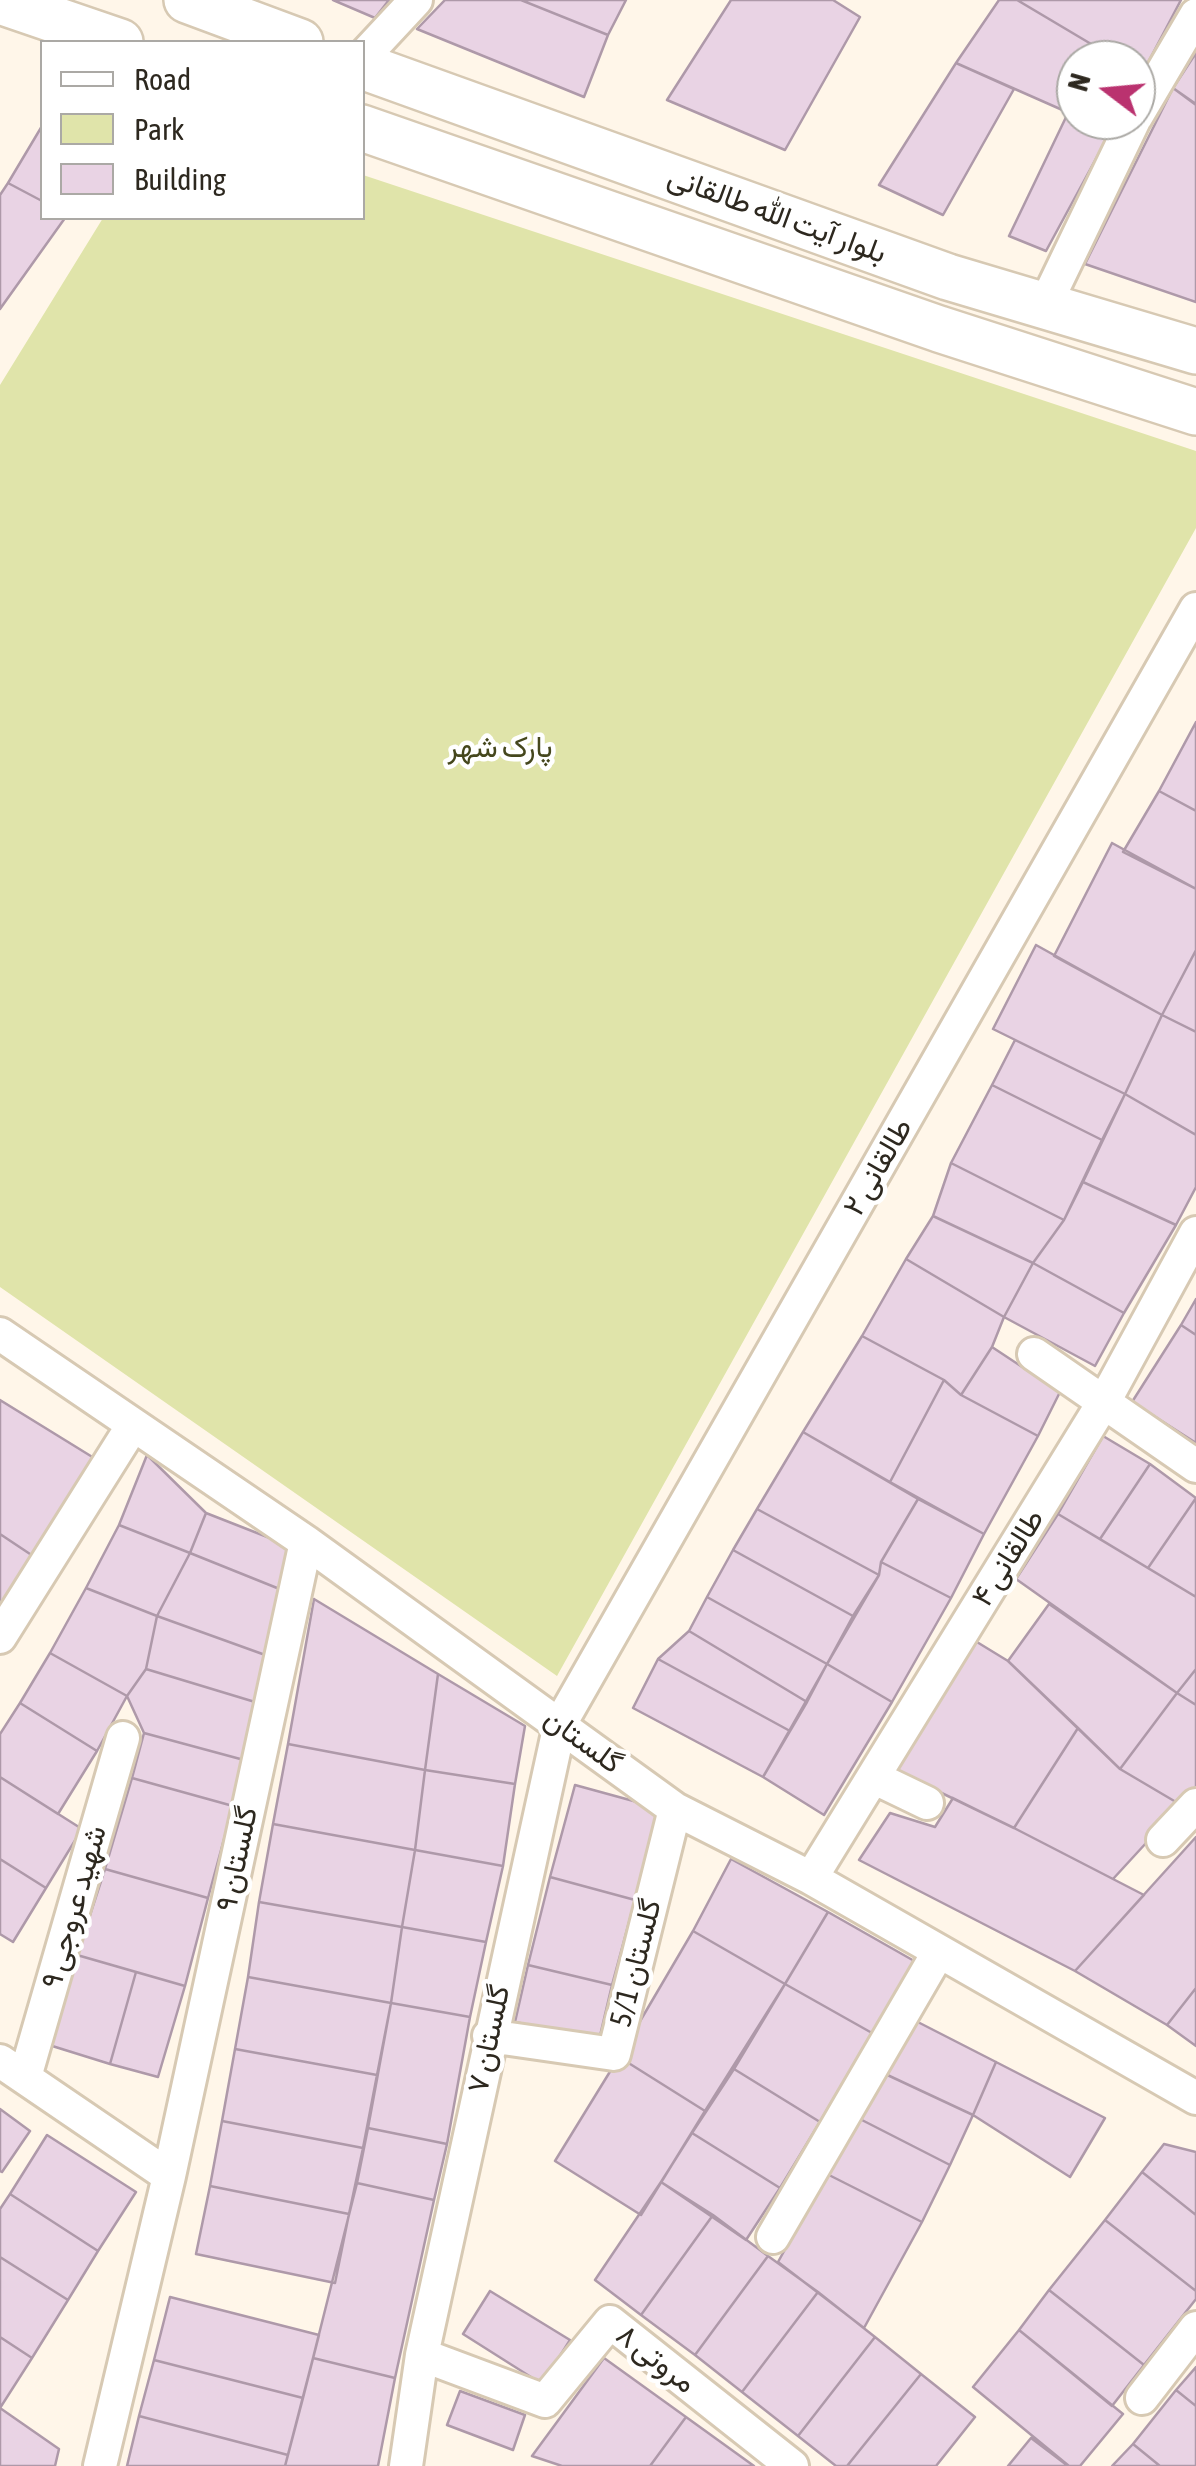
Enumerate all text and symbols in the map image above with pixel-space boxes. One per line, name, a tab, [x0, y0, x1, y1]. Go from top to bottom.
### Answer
legend	[40, 40, 365, 220]
north arrow	[1056, 40, 1156, 140]
text: Road	[134, 62, 191, 96]
text: N	[1061, 70, 1097, 95]
text: Park	[134, 112, 184, 146]
street label: بلوار آیت الله طالقانی	[663, 159, 891, 271]
text: Building	[134, 162, 226, 196]
park label: پارک شهر	[447, 730, 553, 766]
street label: طالقانی ۲	[836, 1112, 920, 1222]
street label: طالقانی ۴	[964, 1503, 1052, 1613]
street label: گلستان	[537, 1701, 629, 1781]
street label: گلستان ۹	[208, 1803, 266, 1915]
street label: شهید عروجی ۹	[34, 1821, 114, 1993]
street label: گلستان 5/1	[603, 1895, 669, 2031]
street label: گلستان ۷	[460, 1982, 518, 2096]
street label: مروتی ۸	[609, 2317, 703, 2401]

